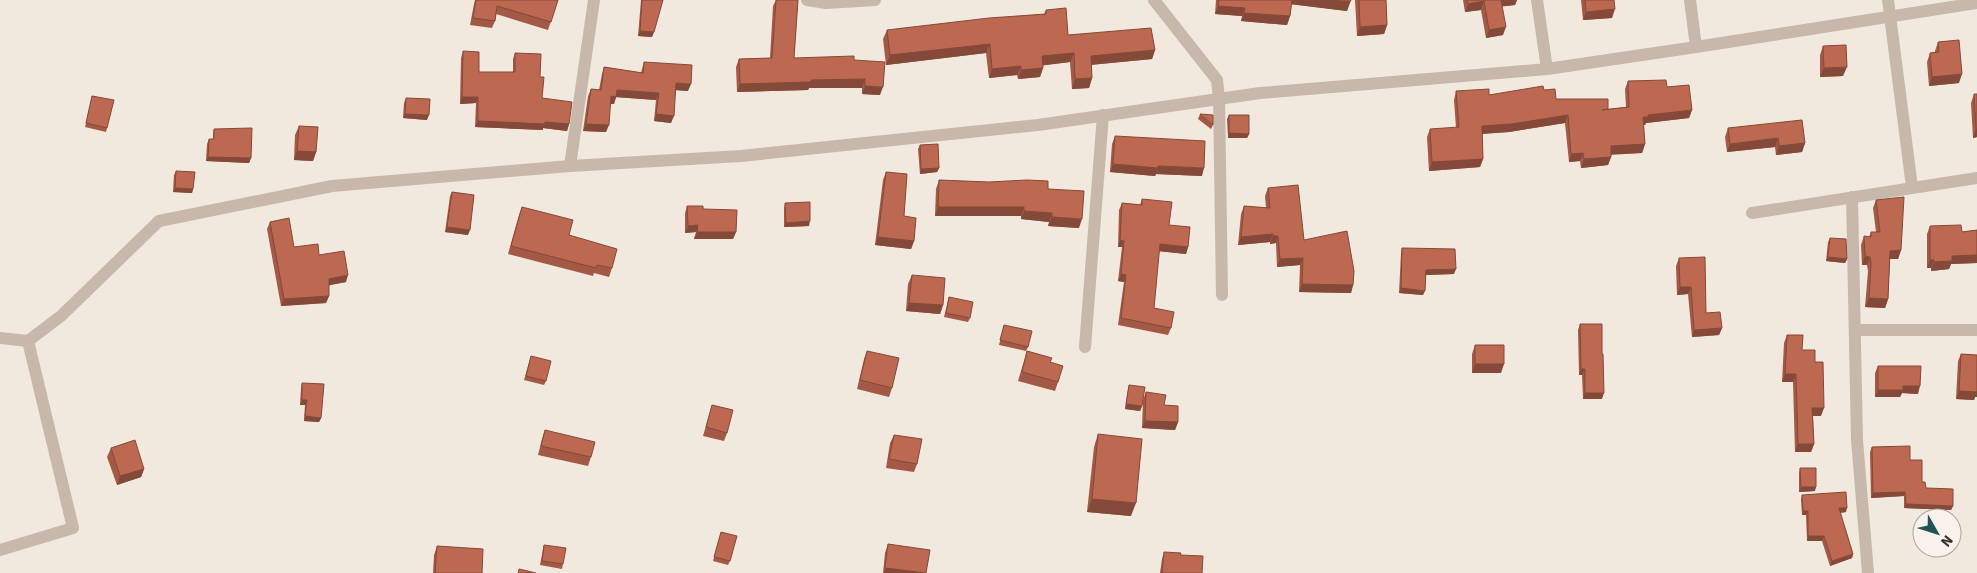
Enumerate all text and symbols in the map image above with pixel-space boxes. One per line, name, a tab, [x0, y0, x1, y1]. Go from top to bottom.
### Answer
north arrow	[1912, 508, 1962, 558]
text: N	[1937, 532, 1956, 550]

